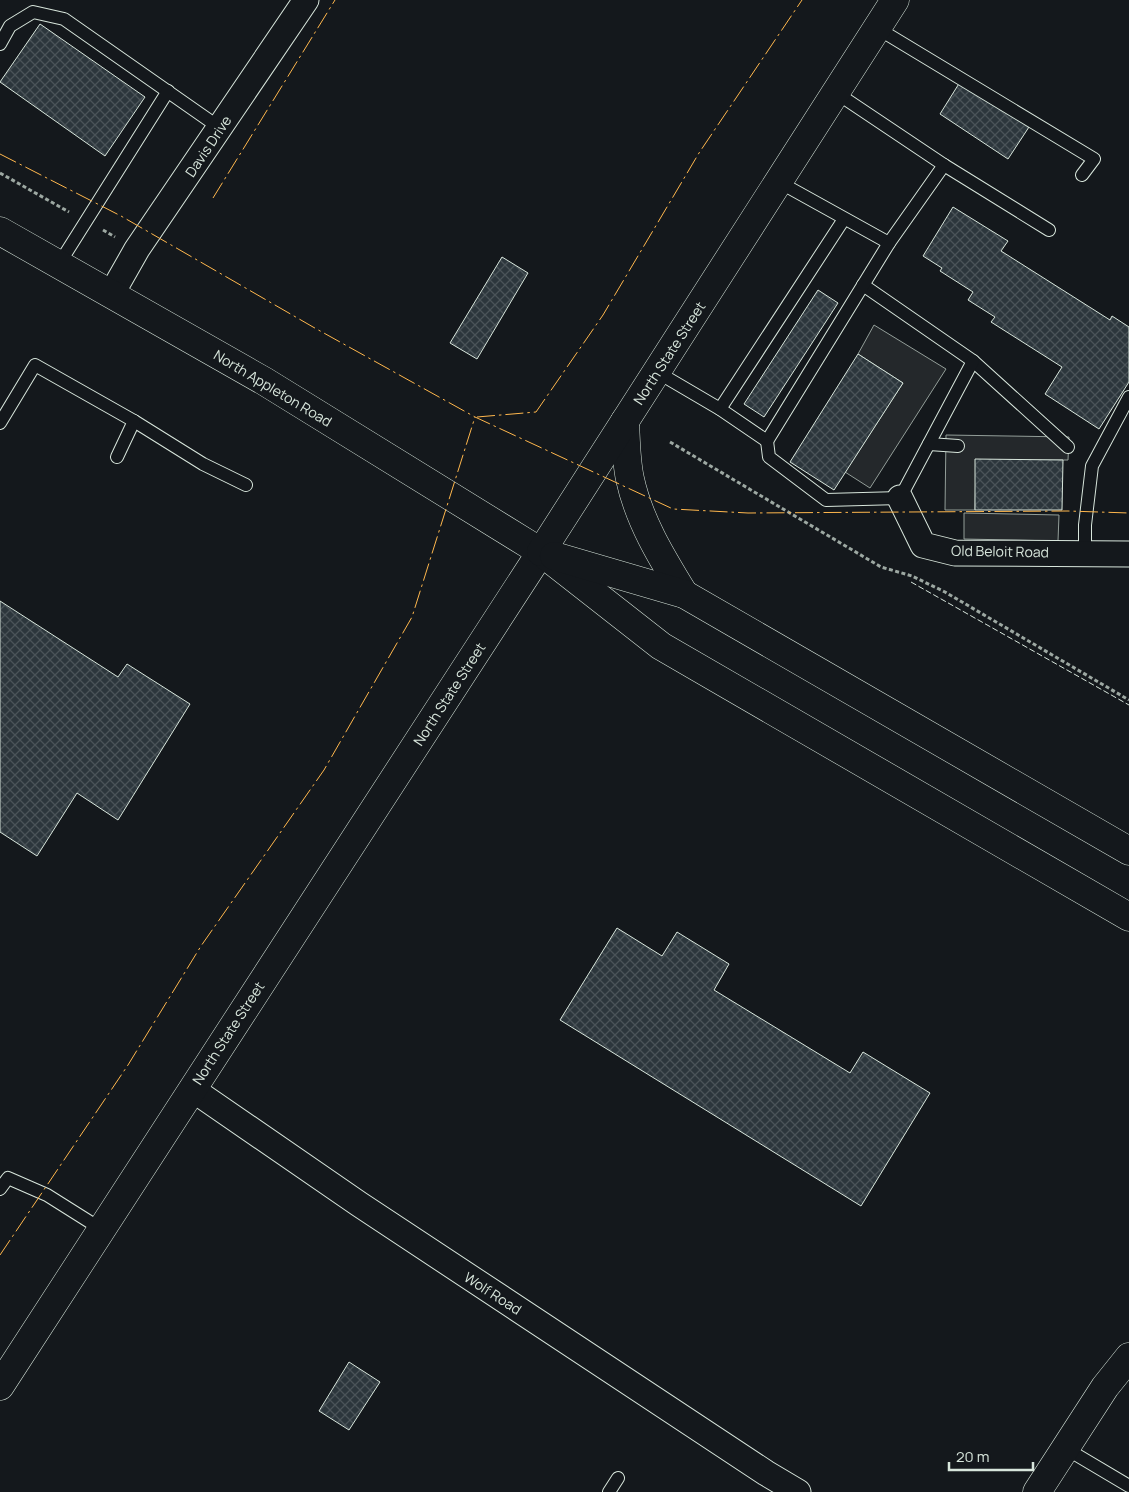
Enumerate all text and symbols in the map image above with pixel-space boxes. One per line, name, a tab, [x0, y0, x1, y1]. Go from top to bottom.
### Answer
street label: Davis Drive	[181, 112, 235, 180]
street label: North State Street	[629, 298, 710, 408]
street label: North Appleton Road	[210, 345, 336, 431]
street label: Old Beloit Road	[951, 541, 1049, 561]
street label: North State Street	[409, 639, 490, 749]
street label: North State Street	[188, 978, 269, 1088]
street label: Wolf Road	[461, 1267, 525, 1319]
scale bar	[949, 1440, 1033, 1472]
text: 20 m	[956, 1446, 989, 1467]

